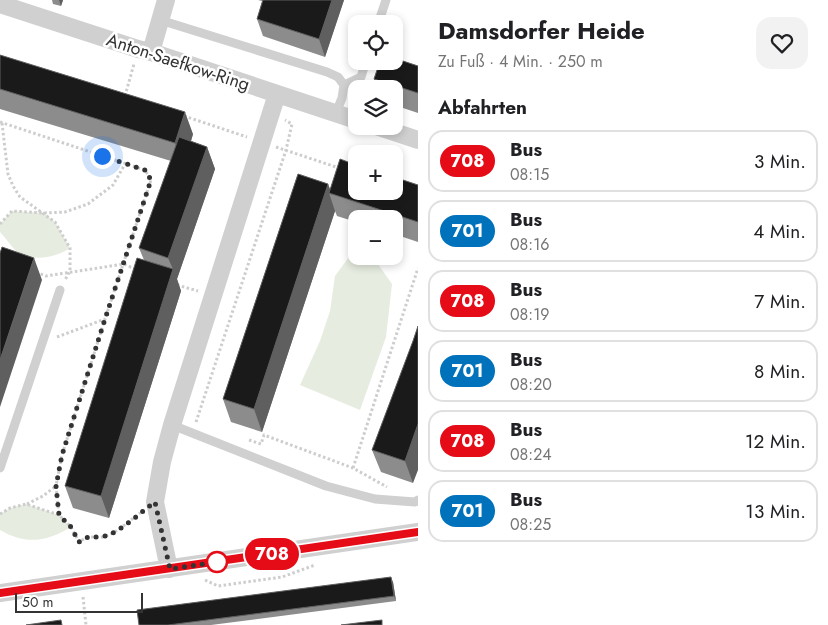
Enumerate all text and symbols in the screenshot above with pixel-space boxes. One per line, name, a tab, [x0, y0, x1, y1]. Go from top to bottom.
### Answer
text: Damsdorfer Heide	[438, 13, 645, 48]
map controls	[348, 15, 403, 265]
button: locate	[348, 15, 403, 70]
button: heart	[756, 17, 808, 69]
street label: Anton-Saefkow-Ring	[103, 27, 253, 97]
text: Zu Fuß · 4 Min. · 250 m	[438, 50, 603, 73]
button: layers	[348, 80, 403, 135]
text: Abfahrten	[438, 94, 527, 121]
text: Bus	[510, 136, 542, 163]
your location	[90, 144, 115, 169]
button: +	[348, 145, 403, 200]
text: 708	[450, 148, 485, 174]
text: 3 Min.	[754, 148, 806, 175]
text: 08:15	[510, 163, 549, 186]
text: Bus	[510, 206, 542, 233]
button: −	[348, 210, 403, 265]
text: 701	[452, 218, 483, 244]
text: 4 Min.	[753, 218, 806, 245]
text: 08:16	[510, 233, 550, 256]
text: Bus	[510, 276, 542, 303]
text: 708	[450, 288, 485, 314]
text: 7 Min.	[754, 288, 806, 315]
text: 08:19	[510, 303, 550, 326]
text: Bus	[510, 346, 542, 373]
text: 701	[452, 358, 483, 384]
text: 8 Min.	[754, 358, 806, 385]
text: 08:20	[510, 373, 552, 396]
text: Bus	[510, 416, 542, 443]
text: 708	[450, 428, 485, 454]
text: 12 Min.	[745, 428, 806, 455]
text: 08:24	[510, 443, 552, 466]
text: Bus	[510, 486, 542, 513]
text: 701	[452, 498, 483, 524]
text: 13 Min.	[745, 498, 806, 525]
text: 08:25	[510, 513, 551, 536]
line badge: 708	[243, 538, 301, 570]
text: 708	[255, 541, 289, 567]
unlabelled marker	[206, 551, 228, 573]
scale bar	[15, 590, 142, 613]
text: 50 m	[22, 592, 53, 612]

